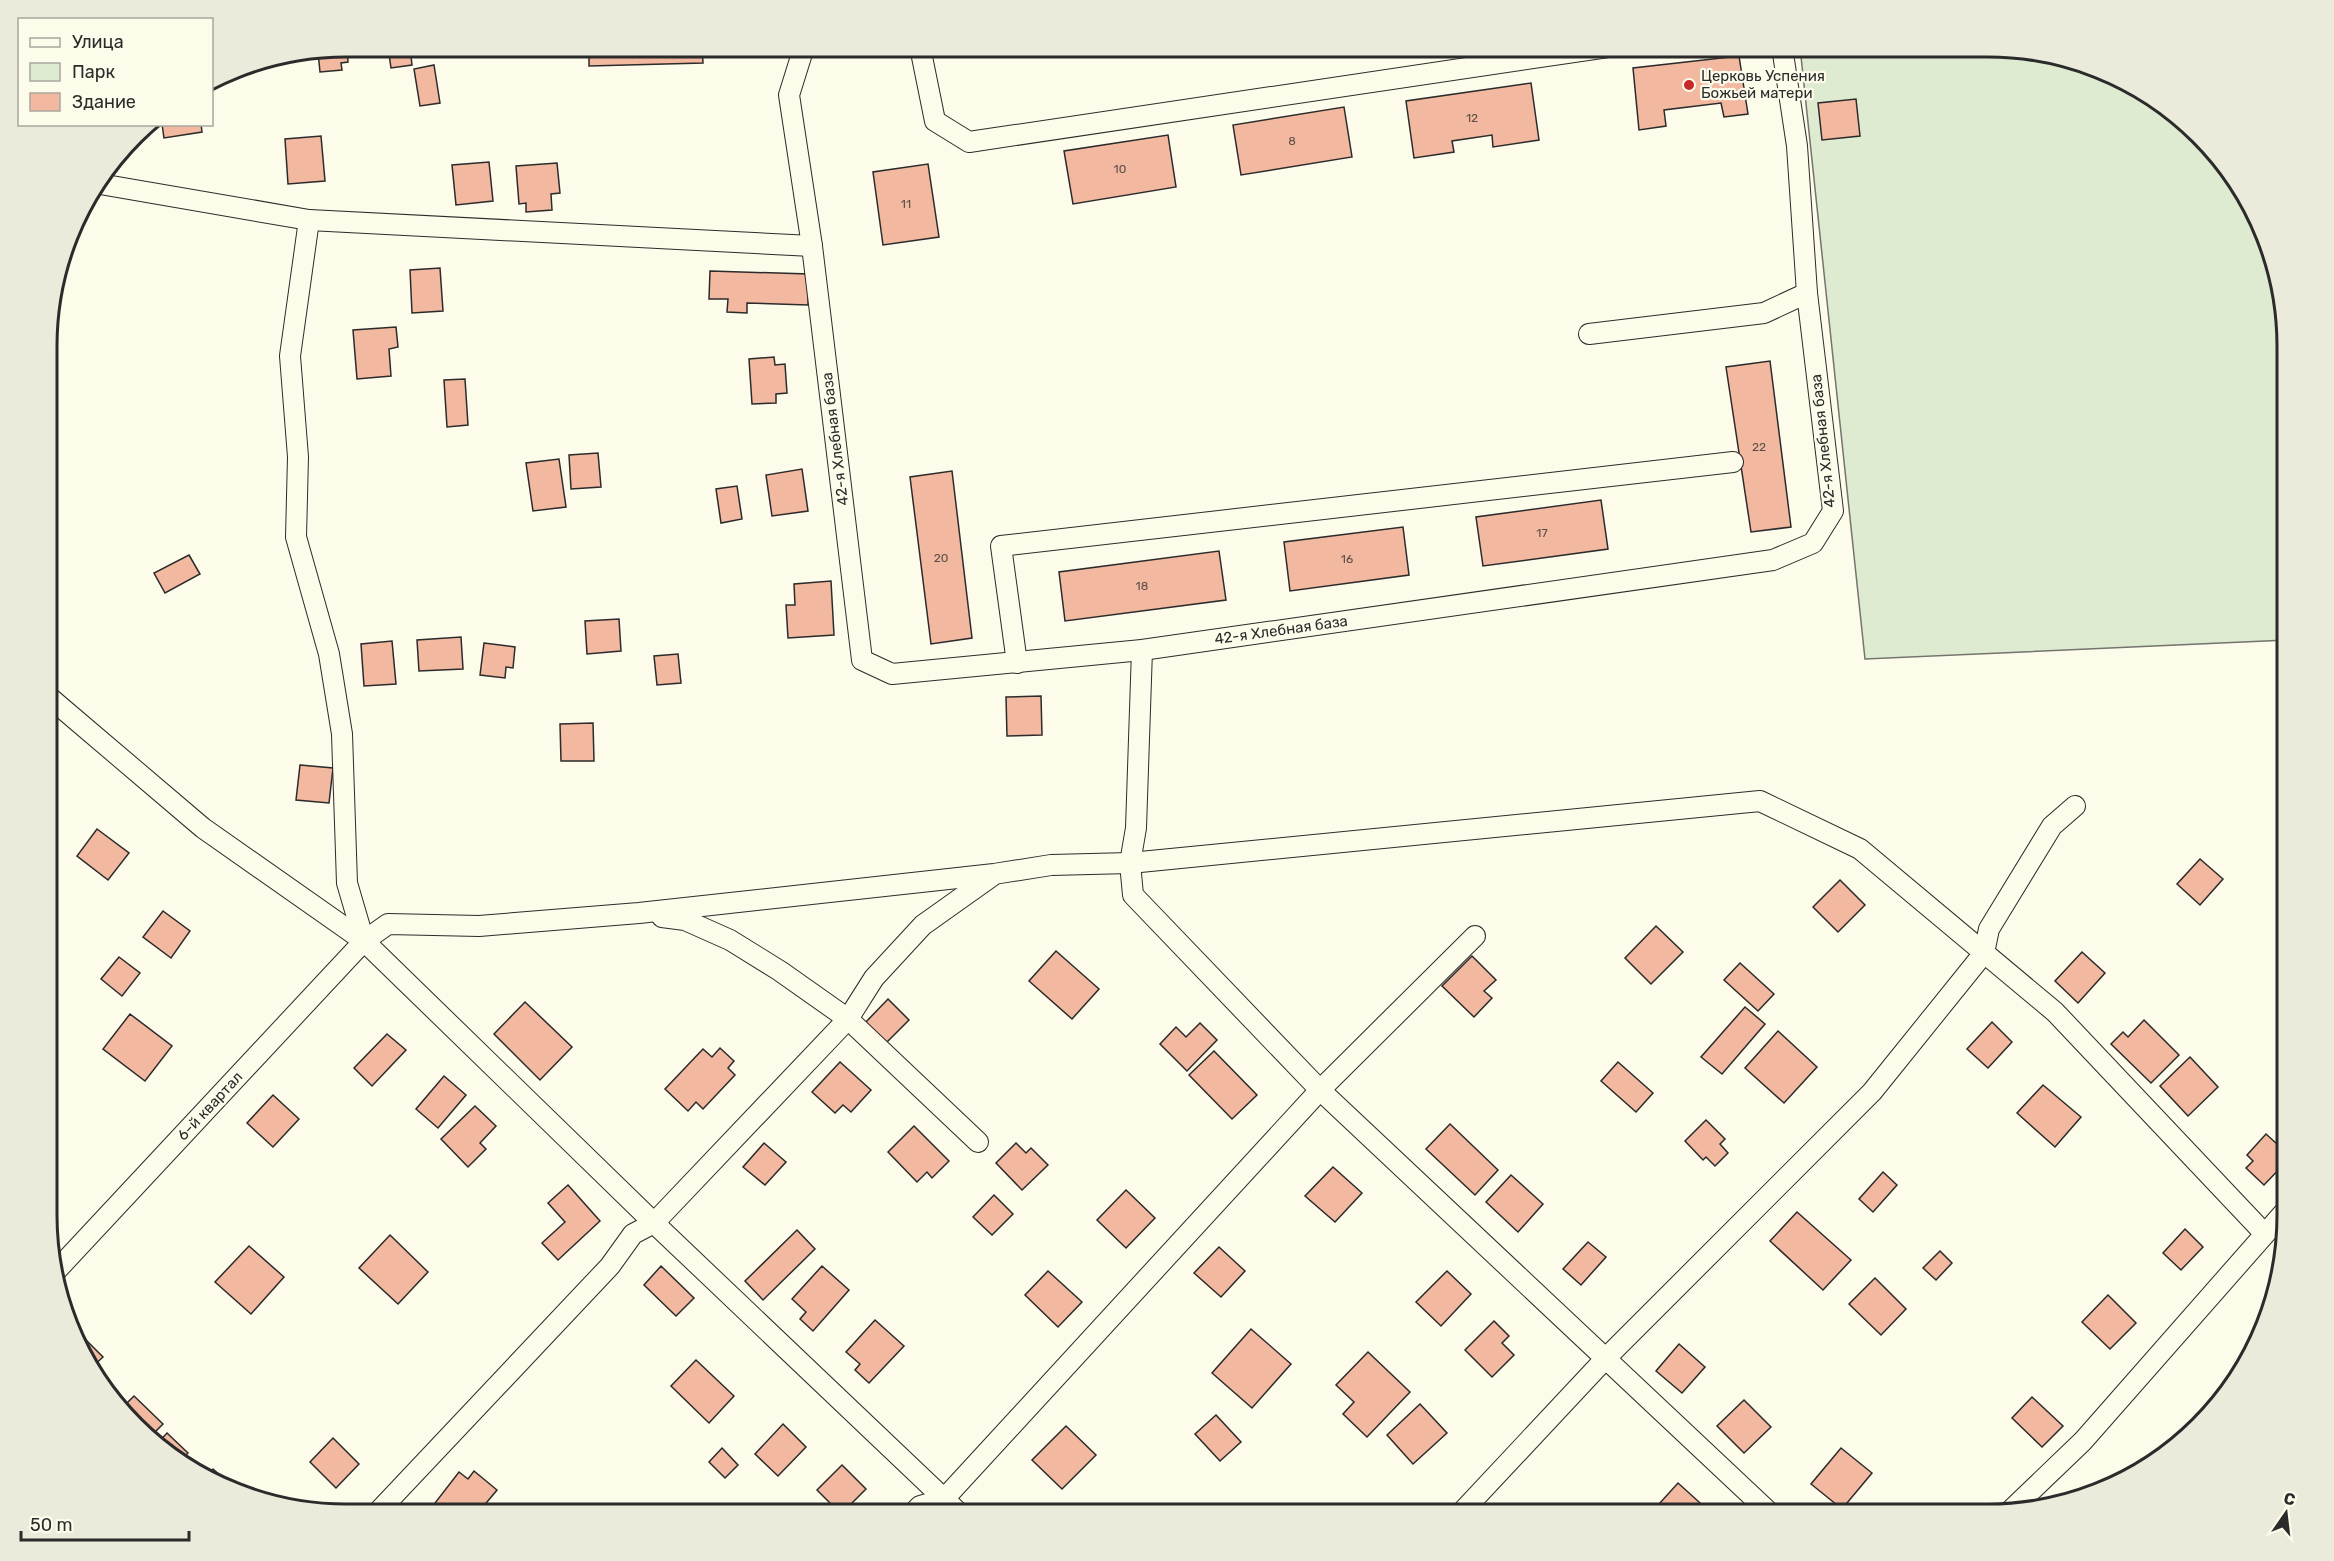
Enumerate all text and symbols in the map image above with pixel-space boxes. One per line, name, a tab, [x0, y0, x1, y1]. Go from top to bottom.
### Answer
legend	[18, 18, 213, 126]
text: Улица	[72, 31, 124, 53]
text: Парк	[72, 61, 116, 83]
place label: Церковь Успения Божьей матери	[1701, 67, 1825, 102]
marker: Церковь Успения Божьей матери	[1682, 78, 1696, 92]
text: Здание	[72, 91, 136, 113]
house number: 12	[1466, 111, 1478, 125]
house number: 8	[1288, 134, 1296, 148]
house number: 10	[1114, 162, 1126, 176]
house number: 11	[901, 197, 911, 211]
street label: 42-я Хлебная база	[818, 371, 852, 507]
street label: 42-я Хлебная база	[1807, 373, 1839, 509]
house number: 22	[1752, 440, 1766, 454]
house number: 17	[1536, 526, 1548, 540]
house number: 20	[934, 551, 948, 565]
house number: 16	[1341, 552, 1353, 566]
house number: 18	[1136, 579, 1148, 593]
street label: 42-я Хлебная база	[1213, 612, 1349, 648]
street label: 6-й квартал	[174, 1068, 246, 1144]
north arrow	[2256, 1483, 2316, 1543]
text: С	[2282, 1488, 2297, 1510]
scale bar	[21, 1504, 189, 1542]
text: 50 m	[30, 1514, 73, 1536]

